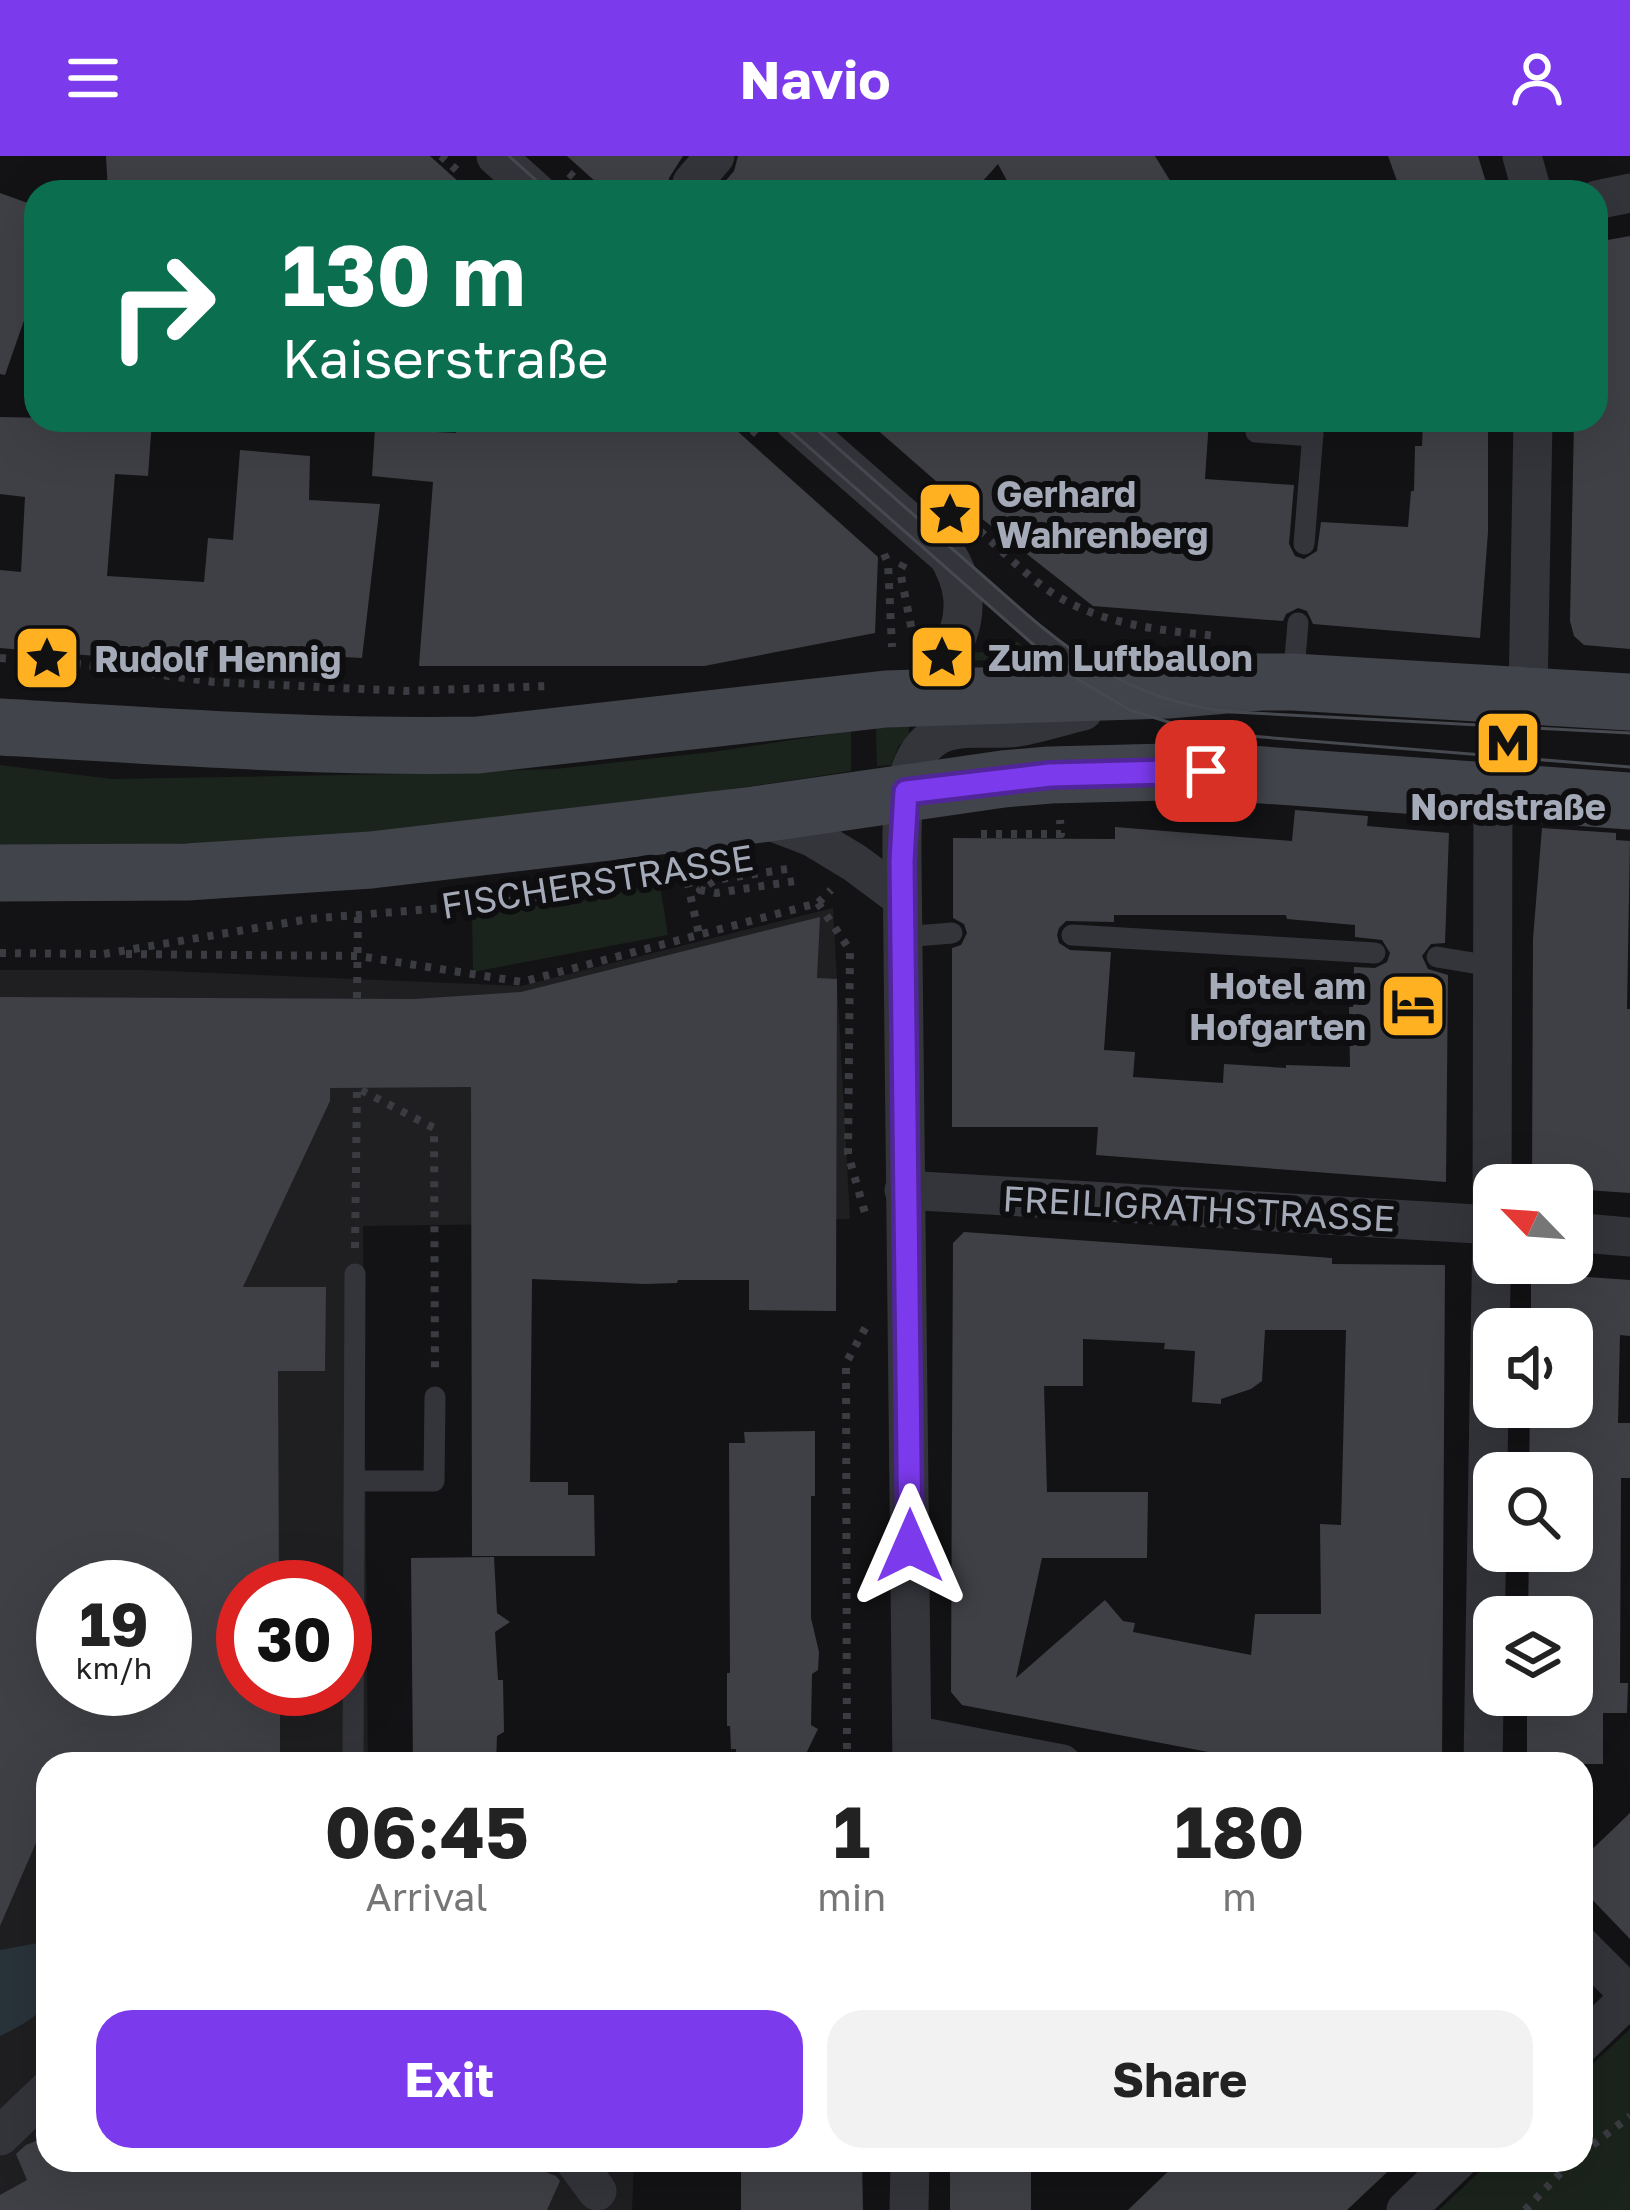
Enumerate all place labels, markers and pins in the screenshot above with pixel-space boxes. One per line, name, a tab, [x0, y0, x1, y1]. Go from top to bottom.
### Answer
place label: Gerhard Wahrenberg	[996, 472, 1208, 556]
place icon: Gerhard Wahrenberg	[915, 479, 985, 549]
place icon: Zum Luftballon	[907, 622, 977, 692]
place icon: Rudolf Hennig	[12, 623, 82, 693]
place label: Zum Luftballon	[988, 636, 1253, 679]
place label: Rudolf Hennig	[94, 637, 341, 680]
metro station icon: Nordstraße	[1473, 708, 1543, 778]
pin	[1155, 720, 1257, 822]
place label: Nordstraße	[1410, 785, 1606, 828]
place label: Hotel am Hofgarten	[1189, 964, 1366, 1048]
hotel icon: Hotel am Hofgarten	[1378, 971, 1448, 1041]

